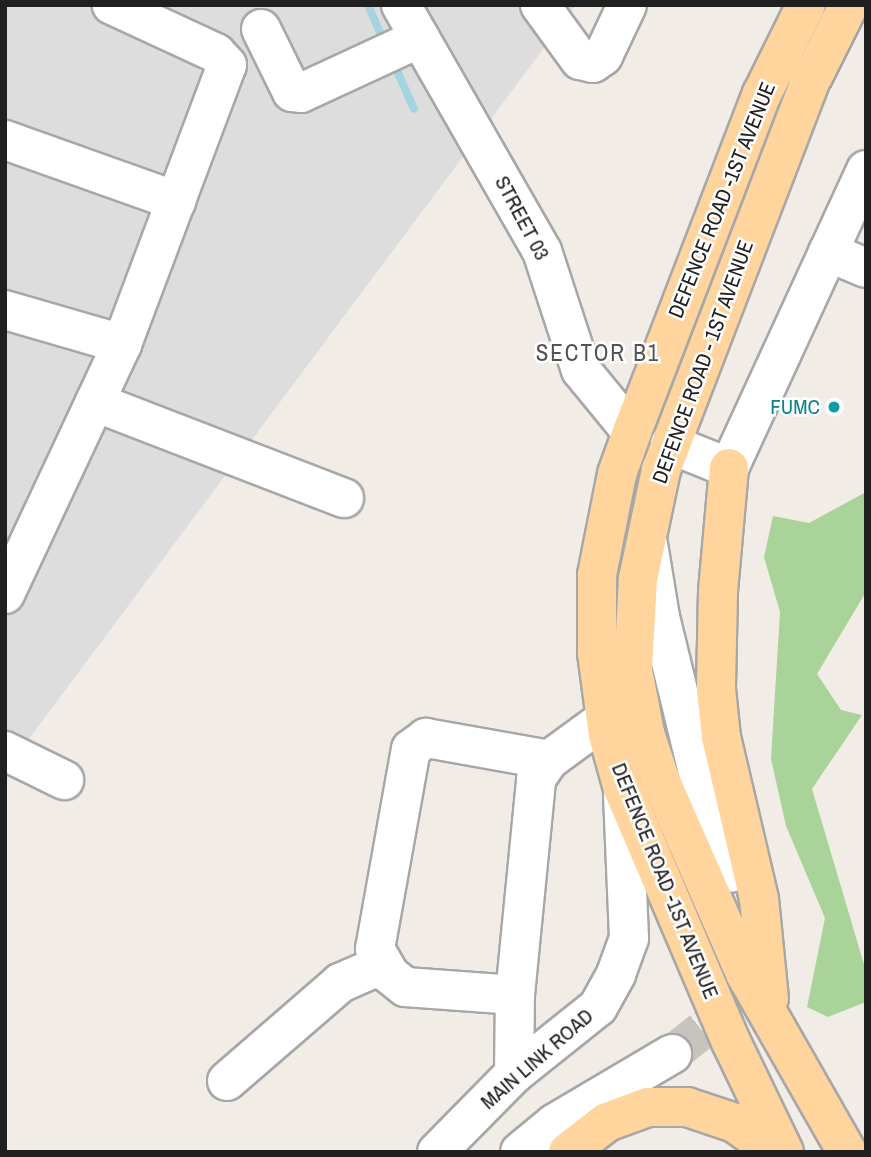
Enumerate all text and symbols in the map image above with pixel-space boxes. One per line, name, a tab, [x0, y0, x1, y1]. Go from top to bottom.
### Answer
street label: DEFENCE ROAD -1ST AVENUE	[663, 78, 781, 322]
street label: STREET 03	[489, 172, 555, 264]
street label: DEFENCE ROAD - 1ST AVENUE	[647, 236, 759, 488]
district label: SECTOR B1	[537, 339, 659, 367]
place label: FUMC	[770, 394, 820, 420]
marker: FUMC	[826, 399, 842, 415]
street label: DEFENCE ROAD -1ST AVENUE	[606, 759, 724, 1003]
street label: MAIN LINK ROAD	[476, 1003, 598, 1115]

